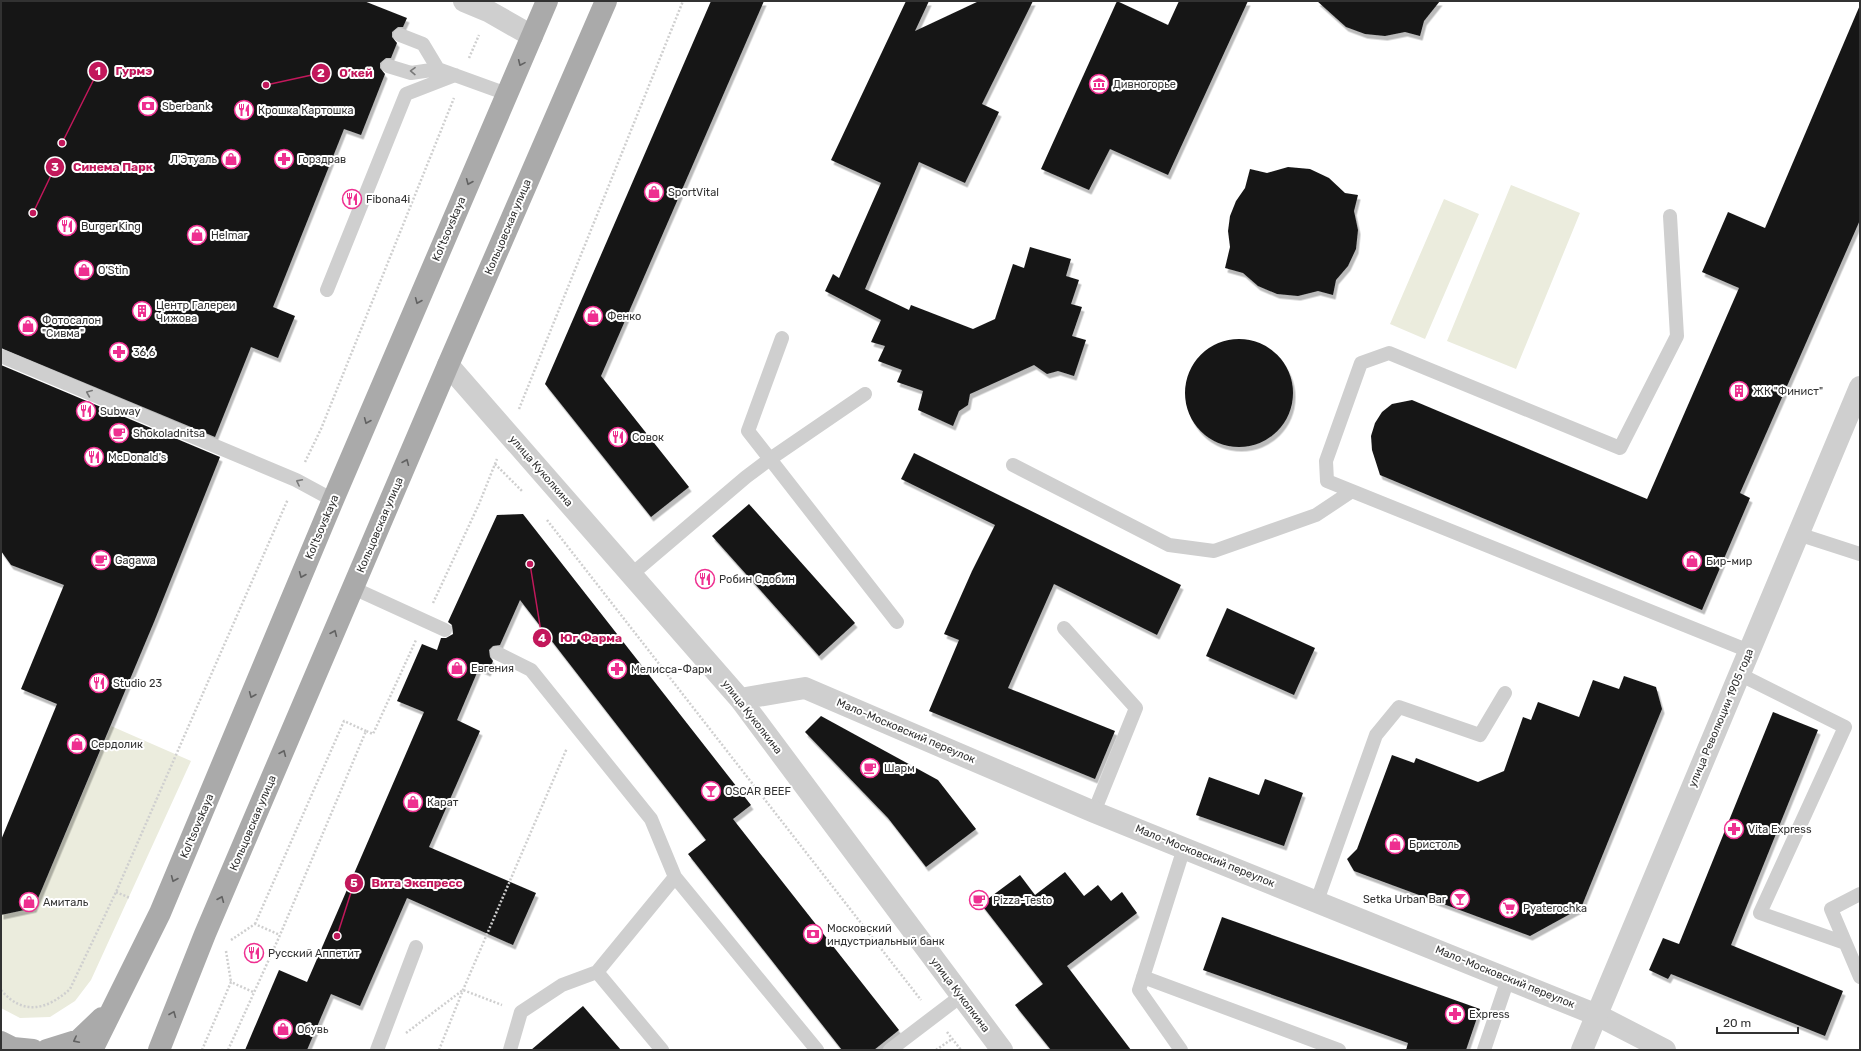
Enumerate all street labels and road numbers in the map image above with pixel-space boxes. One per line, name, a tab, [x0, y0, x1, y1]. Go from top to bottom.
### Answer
street label: Кольцовская улица	[482, 177, 534, 277]
street label: Kol'tsovskaya	[430, 195, 468, 263]
street label: улица Куколкина	[506, 433, 576, 509]
street label: Кольцовская улица	[354, 475, 406, 575]
street label: Kol'tsovskaya	[303, 493, 341, 561]
street label: улица Революции 1905 года	[1686, 647, 1756, 789]
street label: улица Куколкина	[719, 677, 785, 757]
street label: Мало-Московский переулок	[835, 696, 977, 766]
street label: Кольцовская улица	[227, 773, 279, 873]
street label: Kol'tsovskaya	[178, 792, 216, 860]
street label: Мало-Московский переулок	[1133, 822, 1277, 890]
street label: Мало-Московский переулок	[1433, 943, 1577, 1011]
street label: улица Куколкина	[928, 955, 992, 1035]

